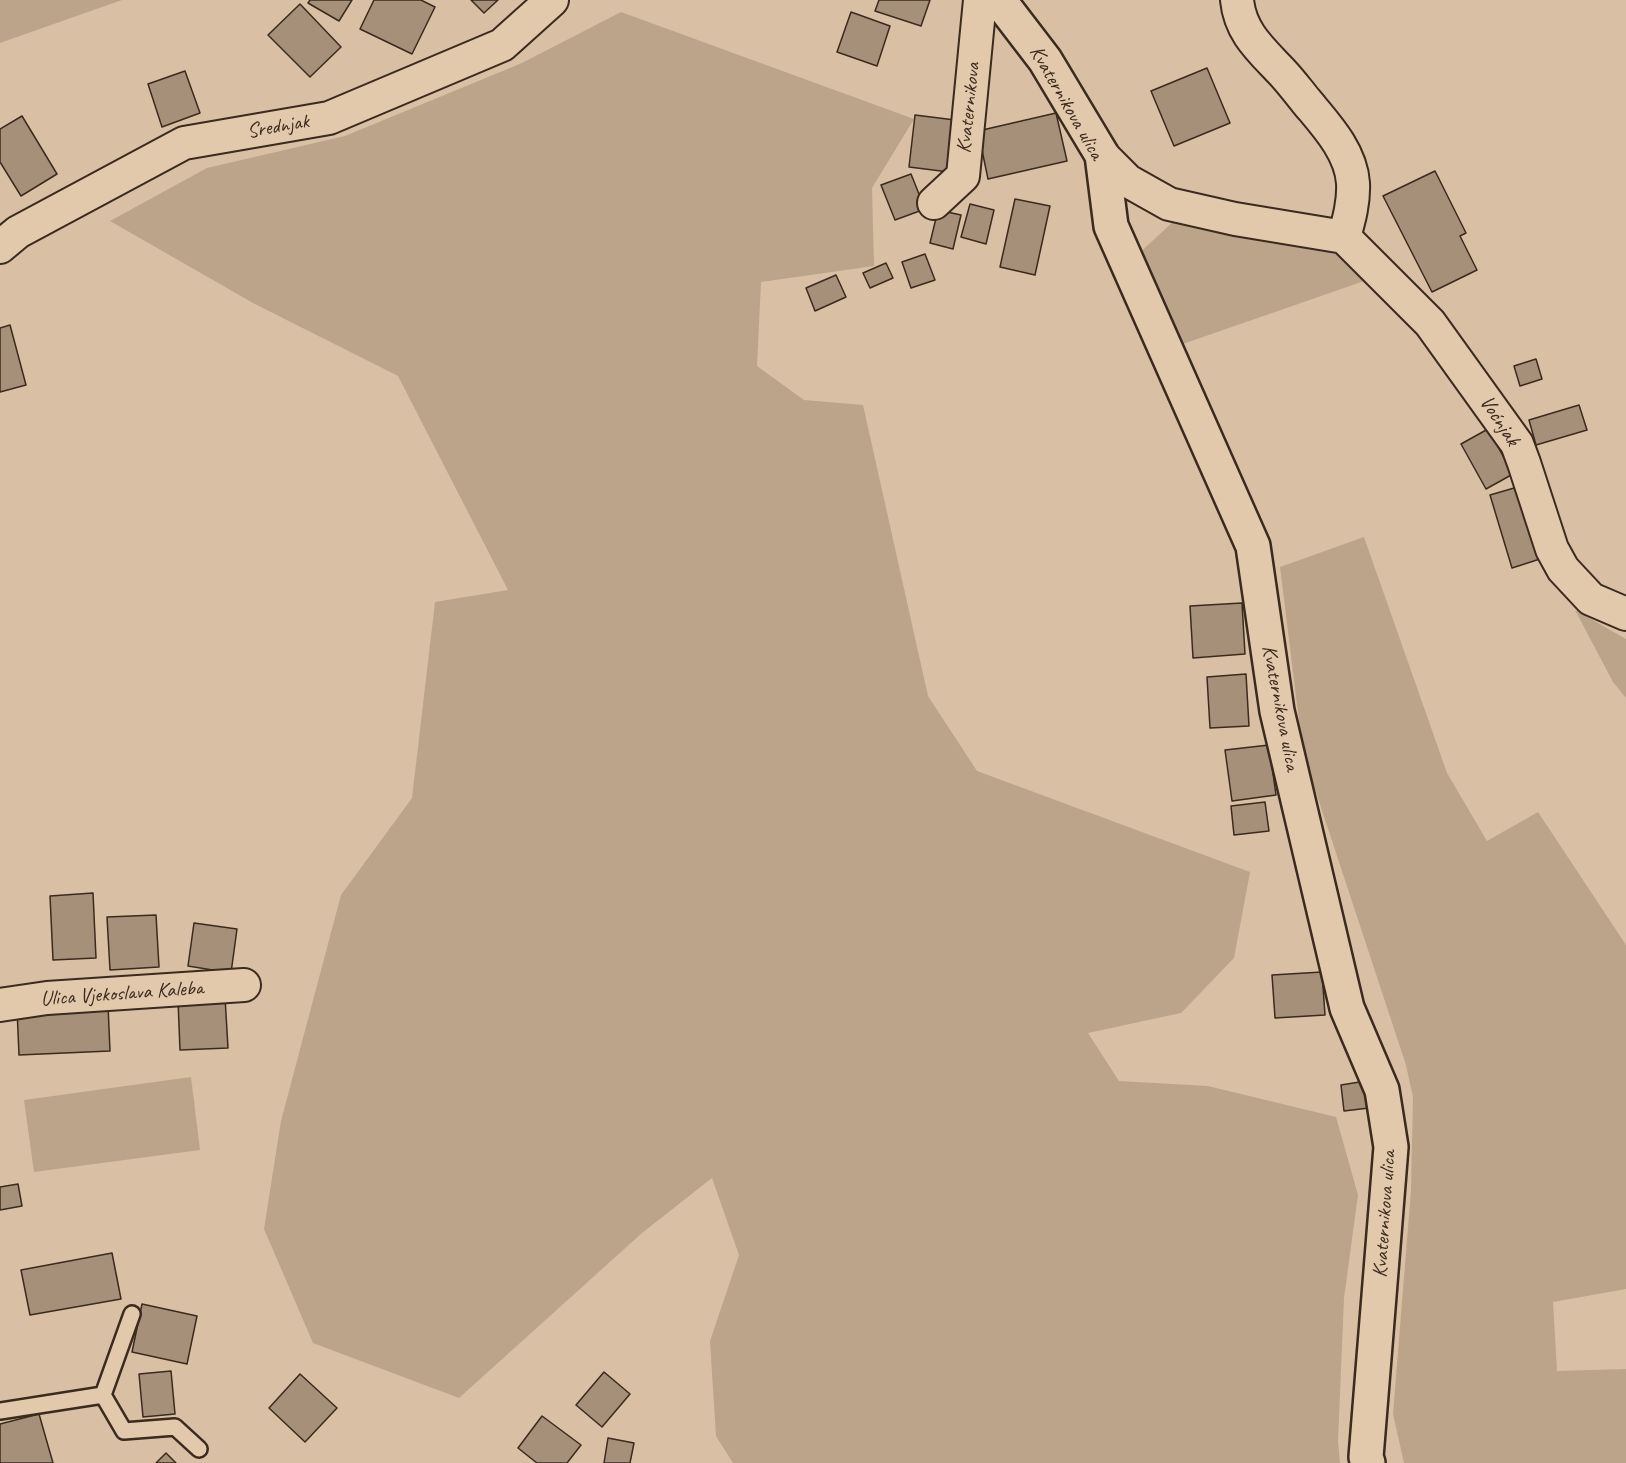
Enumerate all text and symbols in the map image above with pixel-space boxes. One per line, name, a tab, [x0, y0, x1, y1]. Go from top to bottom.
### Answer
street label: Kvaternikova ulica	[1023, 42, 1109, 164]
street label: Kvaternikova	[952, 61, 986, 155]
street label: Srednjak	[245, 109, 311, 145]
street label: Voćnjak	[1473, 391, 1525, 451]
street label: Kvaternikova ulica	[1255, 643, 1305, 773]
street label: Ulica Vjekoslava Kaleba	[40, 976, 204, 1012]
street label: Kvaternikova ulica	[1368, 1150, 1402, 1278]

